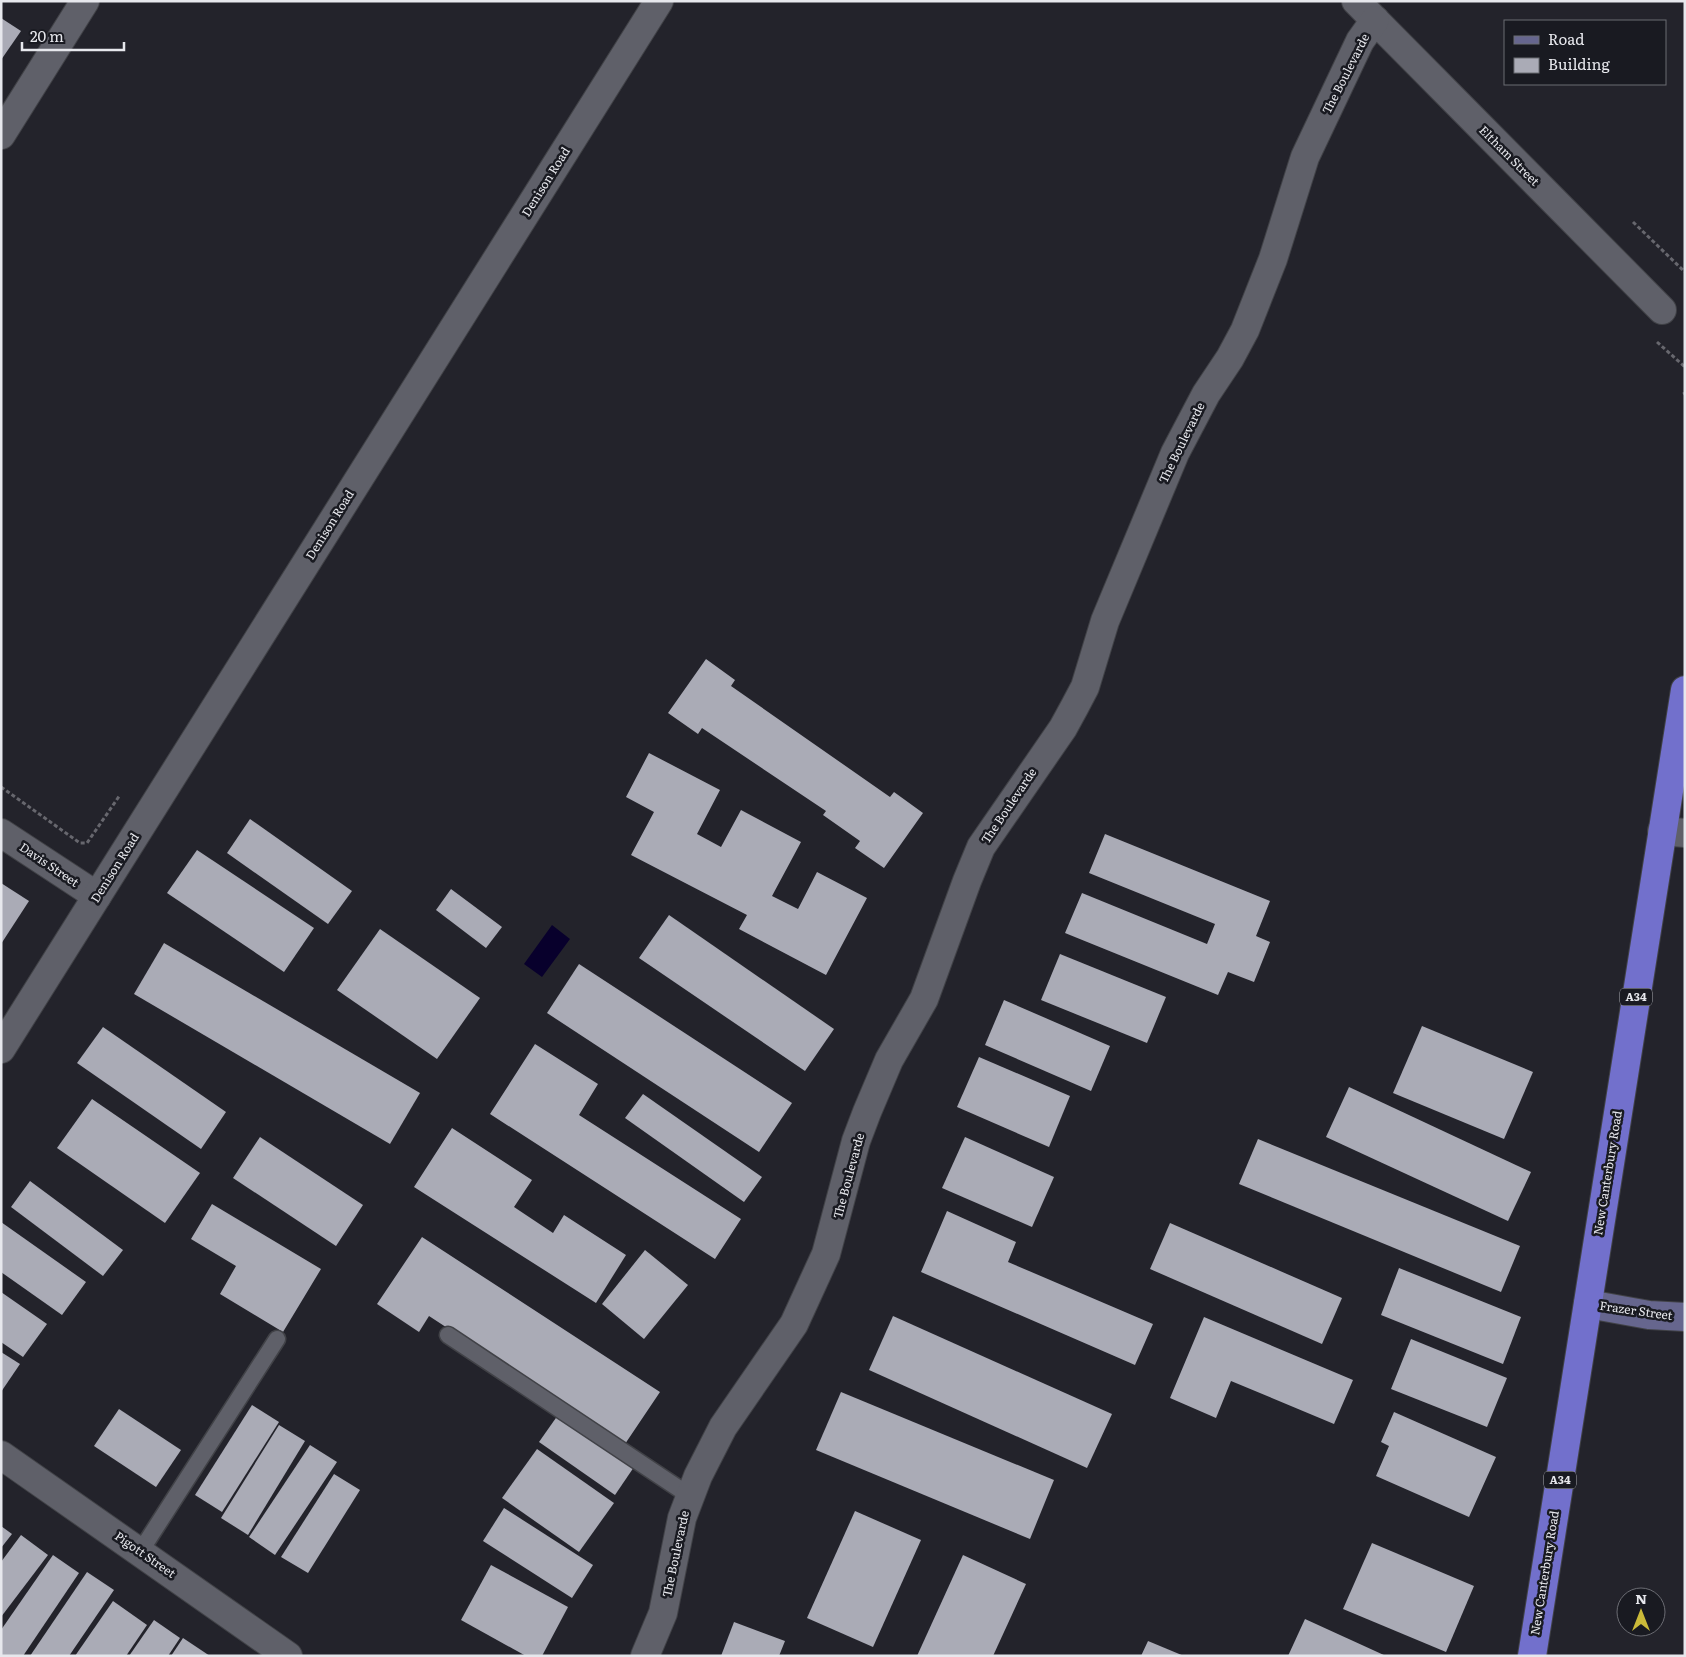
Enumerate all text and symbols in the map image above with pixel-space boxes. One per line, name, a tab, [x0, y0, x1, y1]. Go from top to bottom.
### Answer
scale bar	[22, 20, 125, 52]
legend	[1504, 20, 1666, 85]
text: 20 m	[30, 24, 64, 47]
text: Road	[1548, 27, 1584, 50]
street label: The Boulevarde	[1317, 30, 1373, 117]
text: Building	[1548, 52, 1610, 75]
street label: Eltham Street	[1475, 121, 1544, 190]
street label: Denison Road	[517, 143, 574, 220]
street label: The Boulevarde	[1154, 399, 1208, 486]
street label: Denison Road	[301, 486, 358, 563]
street label: The Boulevarde	[976, 764, 1040, 847]
street label: Denison Road	[86, 829, 143, 906]
street label: Davis Street	[16, 838, 83, 891]
road number: A34	[1620, 989, 1652, 1006]
street label: New Canterbury Road	[1588, 1109, 1626, 1236]
street label: The Boulevarde	[828, 1131, 868, 1221]
street label: Frazer Street	[1598, 1296, 1674, 1324]
road number: A34	[1544, 1472, 1576, 1488]
street label: The Boulevarde	[657, 1509, 693, 1599]
street label: New Canterbury Road	[1525, 1509, 1563, 1636]
street label: Pigott Street	[111, 1526, 180, 1582]
north arrow	[1616, 1587, 1666, 1637]
text: N	[1635, 1588, 1647, 1608]

